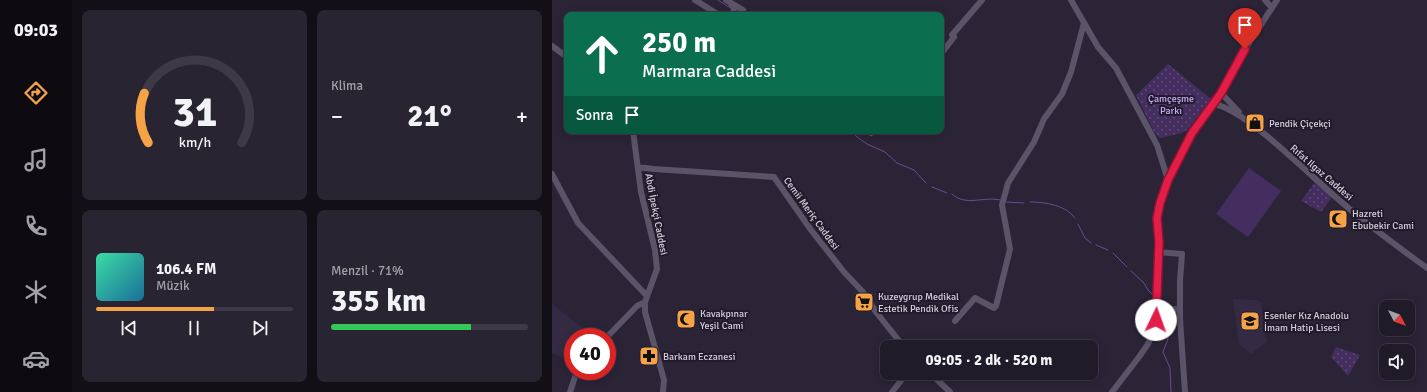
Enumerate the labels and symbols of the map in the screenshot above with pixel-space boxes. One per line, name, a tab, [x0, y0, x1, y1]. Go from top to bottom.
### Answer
pin	[1228, 8, 1262, 49]
park label: Çamçeşme Parkı	[1148, 93, 1194, 117]
shop icon: Pendik Çiçekçi	[1244, 112, 1266, 134]
place label: Pendik Çiçekçi	[1269, 118, 1331, 130]
street label: Rıfat Ilgaz Caddesi	[1288, 142, 1355, 203]
street label: Abdi İpekçi Caddesi	[642, 172, 670, 256]
street label: Cemii Meriç Caddesi	[781, 175, 842, 252]
mosque icon: Hazreti Ebubekir Cami	[1327, 208, 1349, 230]
place label: Hazreti Ebubekir Cami	[1352, 208, 1414, 232]
supermarket icon: Kuzeygrup Medikal Estetik Pendik Ofis	[853, 291, 875, 313]
place label: Kuzeygrup Medikal Estetik Pendik Ofis	[878, 291, 959, 315]
position arrow	[1135, 299, 1177, 341]
north arrow	[1379, 300, 1415, 336]
mosque icon: Kavakpınar Yeşil Cami	[675, 308, 697, 330]
place label: Kavakpınar Yeşil Cami	[700, 308, 748, 332]
school or university icon: Esenler Kız Anadolu İmam Hatip Lisesi	[1239, 310, 1261, 332]
place label: Esenler Kız Anadolu İmam Hatip Lisesi	[1264, 310, 1349, 334]
speed limit sign: 40	[564, 328, 616, 380]
pharmacy icon: Barkam Eczanesi	[638, 345, 660, 367]
place label: Barkam Eczanesi	[663, 351, 735, 363]

